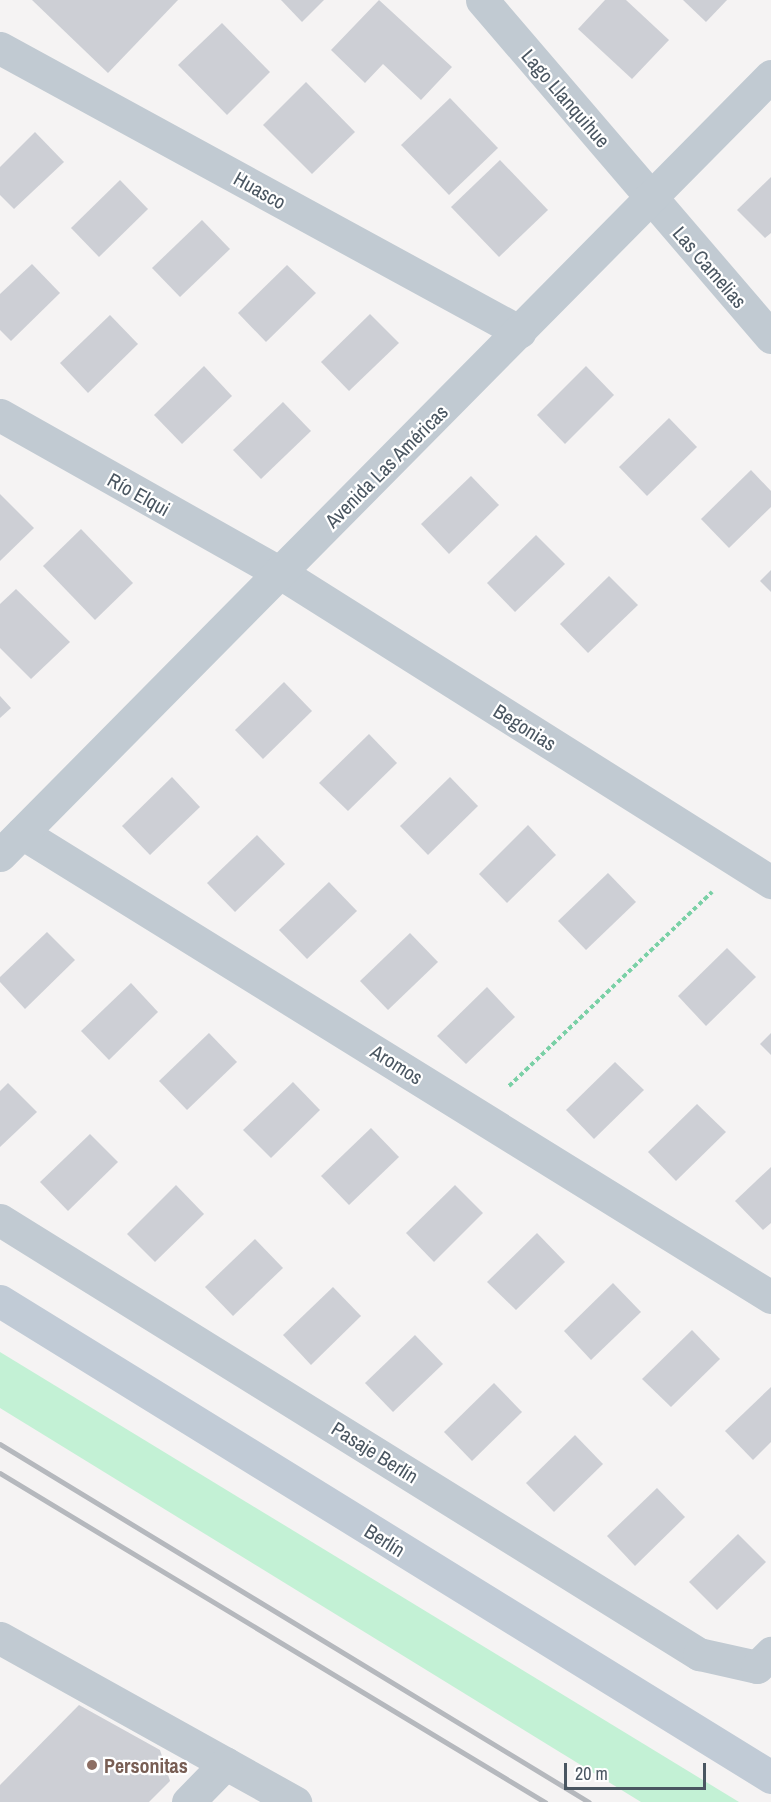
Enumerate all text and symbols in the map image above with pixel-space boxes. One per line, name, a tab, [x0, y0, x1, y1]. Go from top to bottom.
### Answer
street label: Lago Llanquihue	[517, 44, 615, 152]
street label: Huasco	[230, 166, 290, 214]
street label: Las Camelias	[668, 221, 752, 313]
street label: Avenida Las Américas	[319, 399, 453, 533]
street label: Río Elqui	[104, 467, 174, 521]
street label: Begonias	[489, 698, 561, 756]
street label: Aromos	[367, 1039, 427, 1089]
street label: Pasaje Berlín	[327, 1416, 423, 1488]
street label: Berlín	[360, 1518, 410, 1562]
scale bar	[567, 1751, 710, 1789]
place label: Personitas	[104, 1753, 188, 1777]
marker: Personitas	[85, 1758, 99, 1772]
text: 20 m	[575, 1761, 608, 1786]

